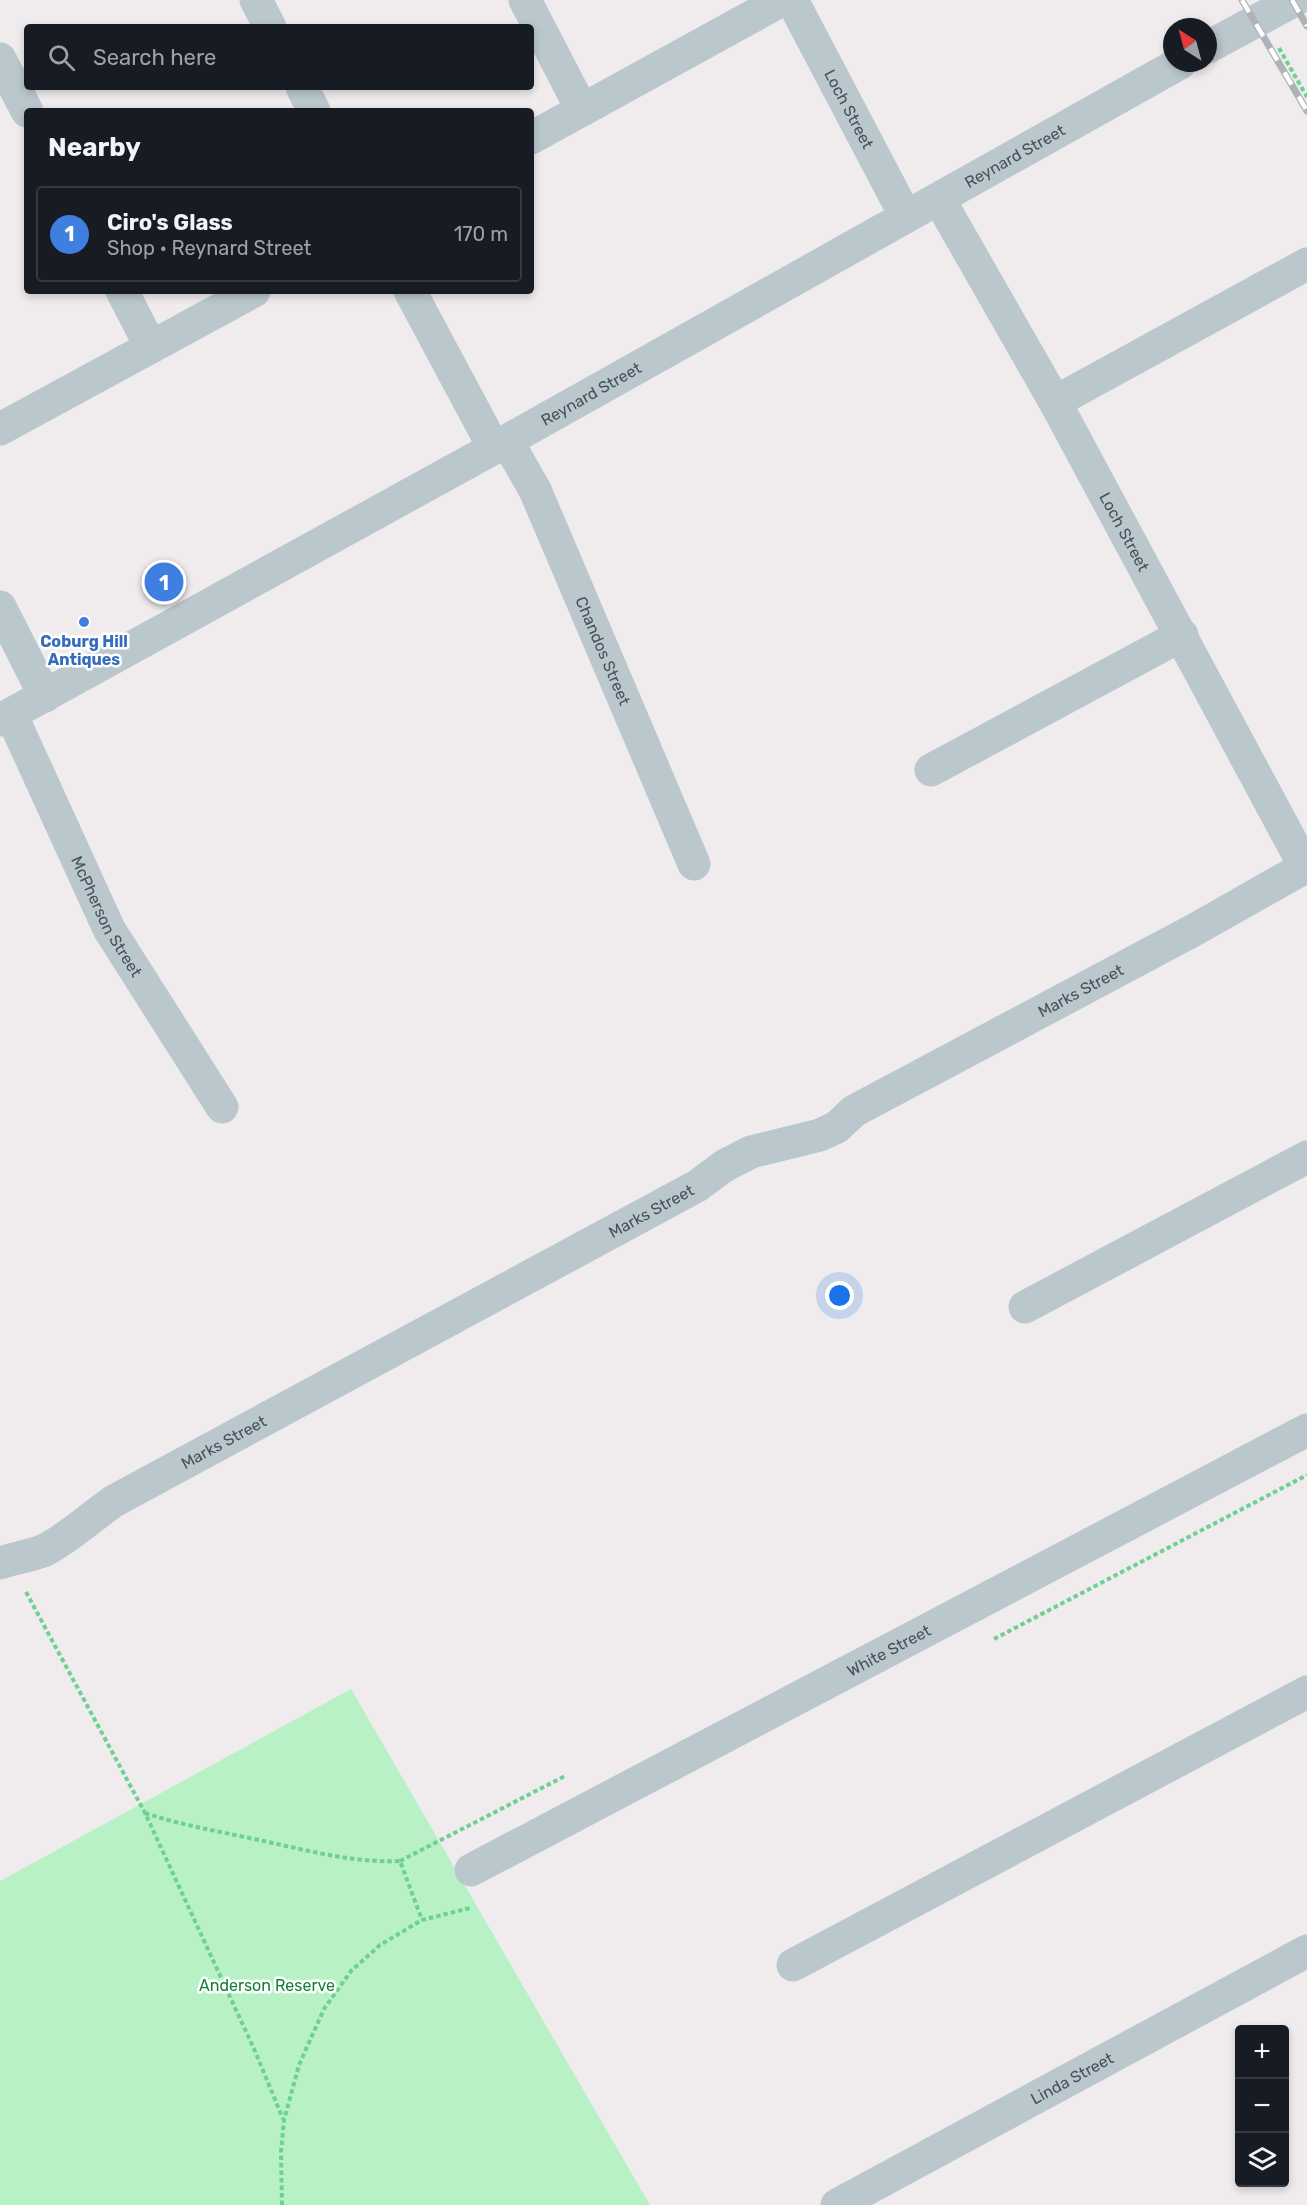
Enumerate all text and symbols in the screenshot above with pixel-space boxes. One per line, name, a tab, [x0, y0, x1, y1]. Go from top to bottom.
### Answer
north arrow	[1163, 18, 1217, 72]
search box	[24, 24, 534, 90]
icon: search	[45, 41, 78, 74]
text: Search here	[93, 44, 216, 71]
street label: Loch Street	[820, 66, 877, 152]
street label: Reynard Street	[961, 120, 1068, 192]
text: Nearby	[48, 132, 141, 163]
text: Ciro's Glass	[107, 209, 233, 236]
text: 1	[65, 222, 74, 246]
text: 170 m	[454, 222, 508, 246]
text: Shop · Reynard Street	[107, 236, 311, 260]
street label: Reynard Street	[538, 358, 645, 430]
street label: Loch Street	[1095, 489, 1153, 575]
pin: 1	[144, 560, 184, 604]
street label: Chandos Street	[571, 594, 634, 708]
marker: Coburg Hill Antiques	[77, 615, 91, 629]
place label: Coburg Hill Antiques	[40, 632, 128, 669]
street label: McPherson Street	[67, 853, 146, 981]
street label: Marks Street	[1035, 960, 1127, 1021]
street label: Marks Street	[605, 1181, 697, 1242]
your location	[825, 1281, 854, 1310]
street label: Marks Street	[178, 1412, 270, 1473]
street label: White Street	[844, 1621, 934, 1680]
park label: Anderson Reserve	[199, 1976, 335, 1995]
map controls	[1235, 2025, 1289, 2187]
button: +	[1235, 2025, 1289, 2079]
street label: Linda Street	[1027, 2048, 1117, 2109]
button: −	[1235, 2079, 1289, 2133]
button: layers	[1235, 2133, 1289, 2187]

